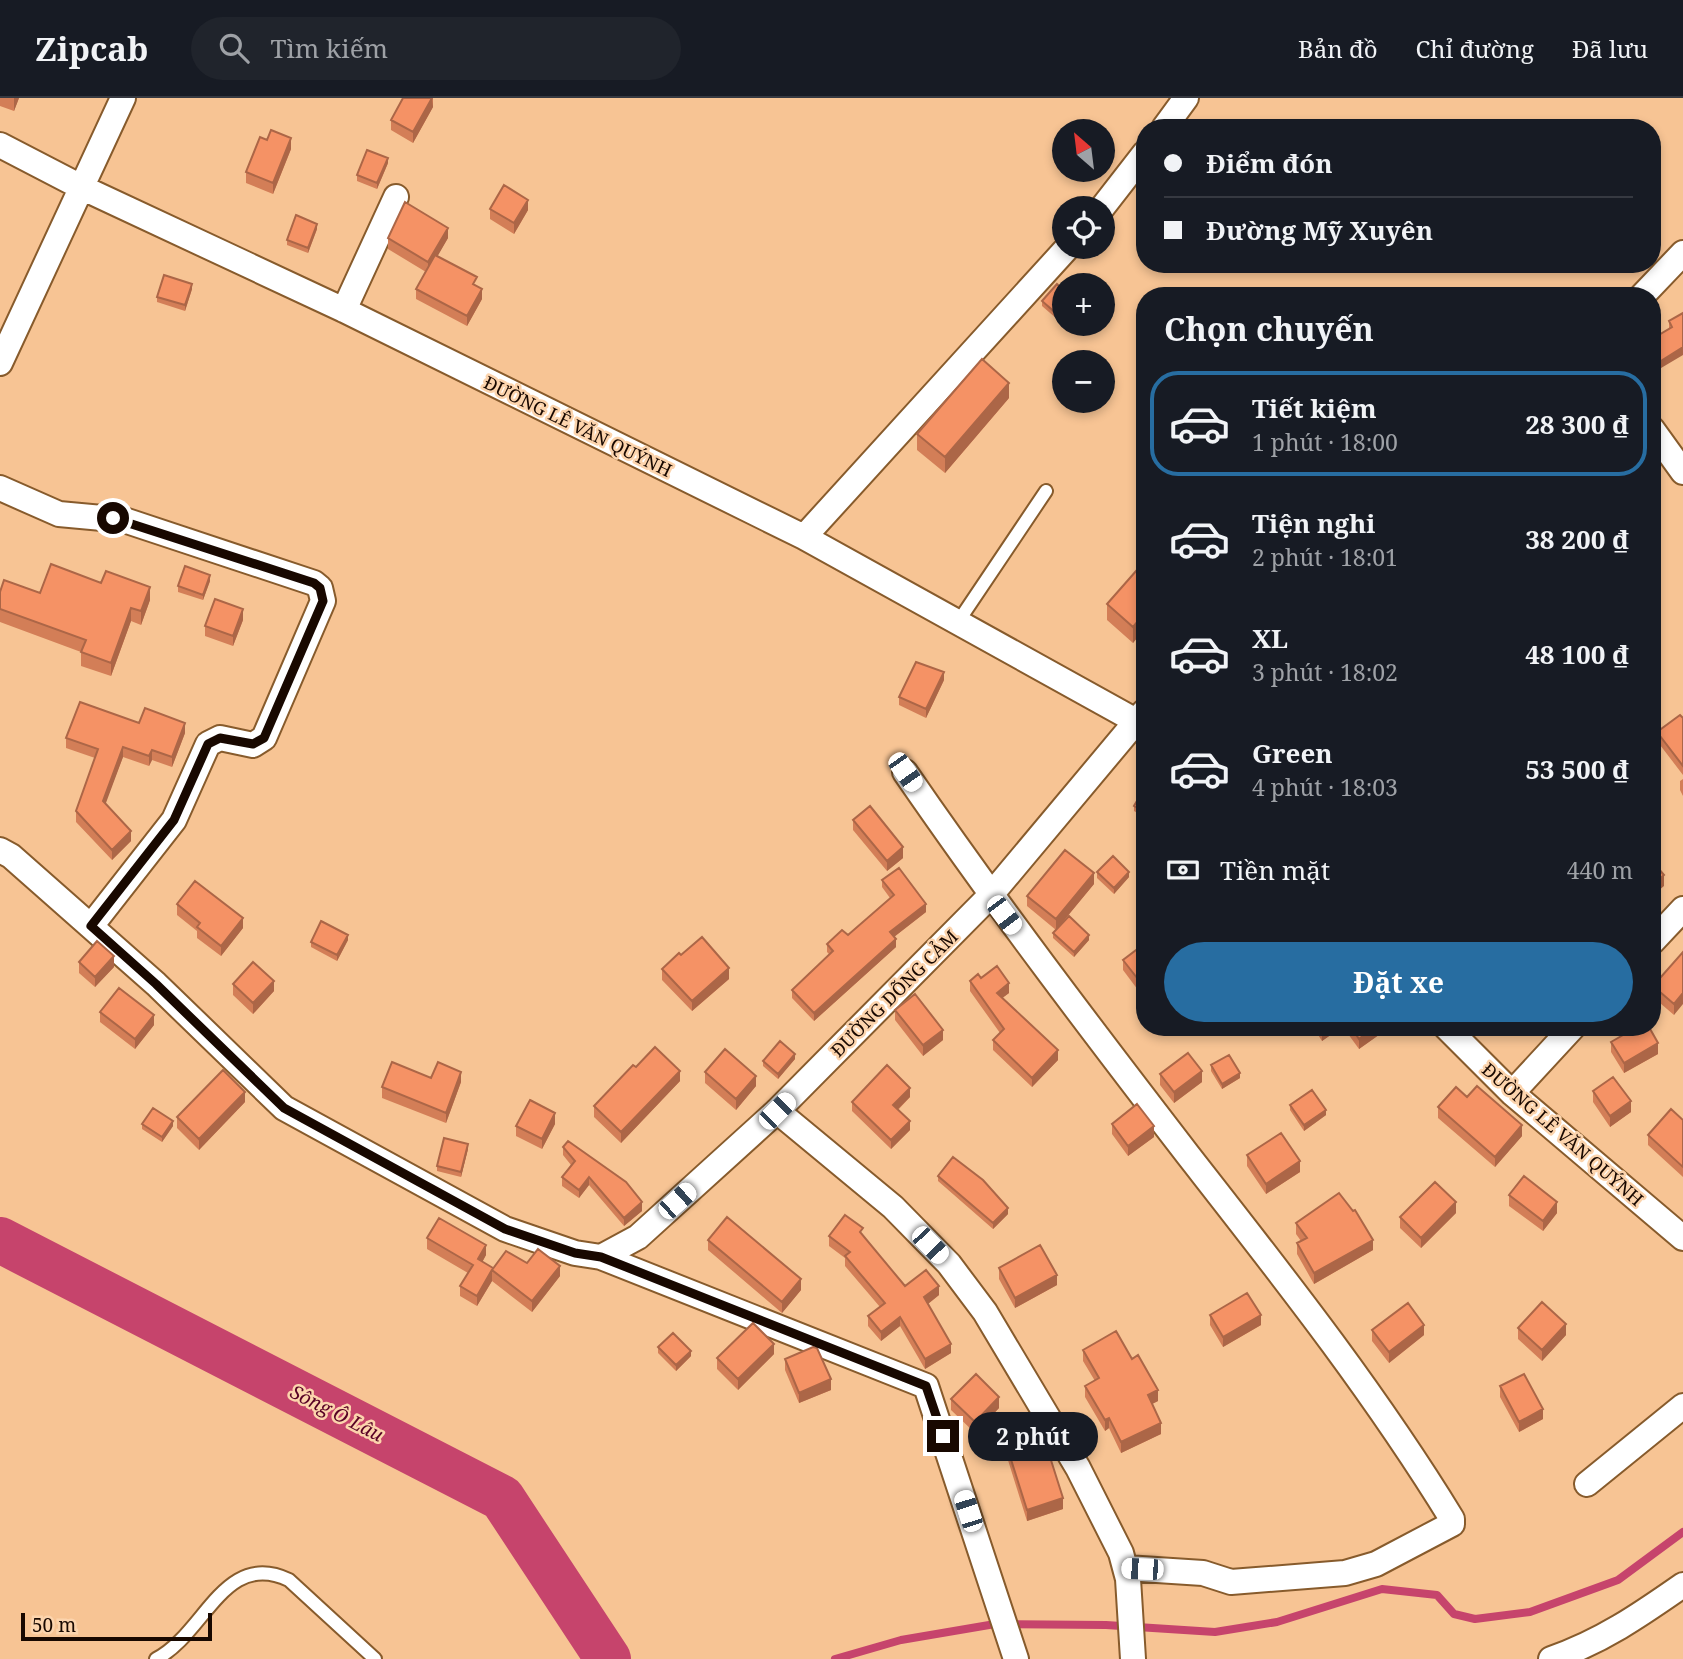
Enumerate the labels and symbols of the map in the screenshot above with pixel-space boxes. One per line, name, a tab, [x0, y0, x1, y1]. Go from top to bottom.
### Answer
north arrow	[1052, 119, 1115, 182]
street label: ĐƯỜNG LÊ VĂN QUÝNH	[480, 370, 676, 482]
route start	[97, 502, 129, 534]
car	[885, 749, 926, 795]
car	[983, 892, 1026, 938]
street label: ĐƯỜNG DÕNG CẢM	[825, 924, 963, 1062]
street label: ĐƯỜNG LÊ VĂN QUÝNH	[1477, 1057, 1649, 1211]
car	[755, 1089, 800, 1133]
car	[655, 1179, 700, 1223]
car	[908, 1223, 953, 1267]
water label: Sông Ô Lâu	[286, 1378, 389, 1448]
callout: 2 phút	[968, 1412, 1097, 1460]
route end	[927, 1420, 959, 1452]
car	[952, 1488, 985, 1534]
car	[1121, 1558, 1164, 1580]
scale bar	[21, 1610, 212, 1642]

